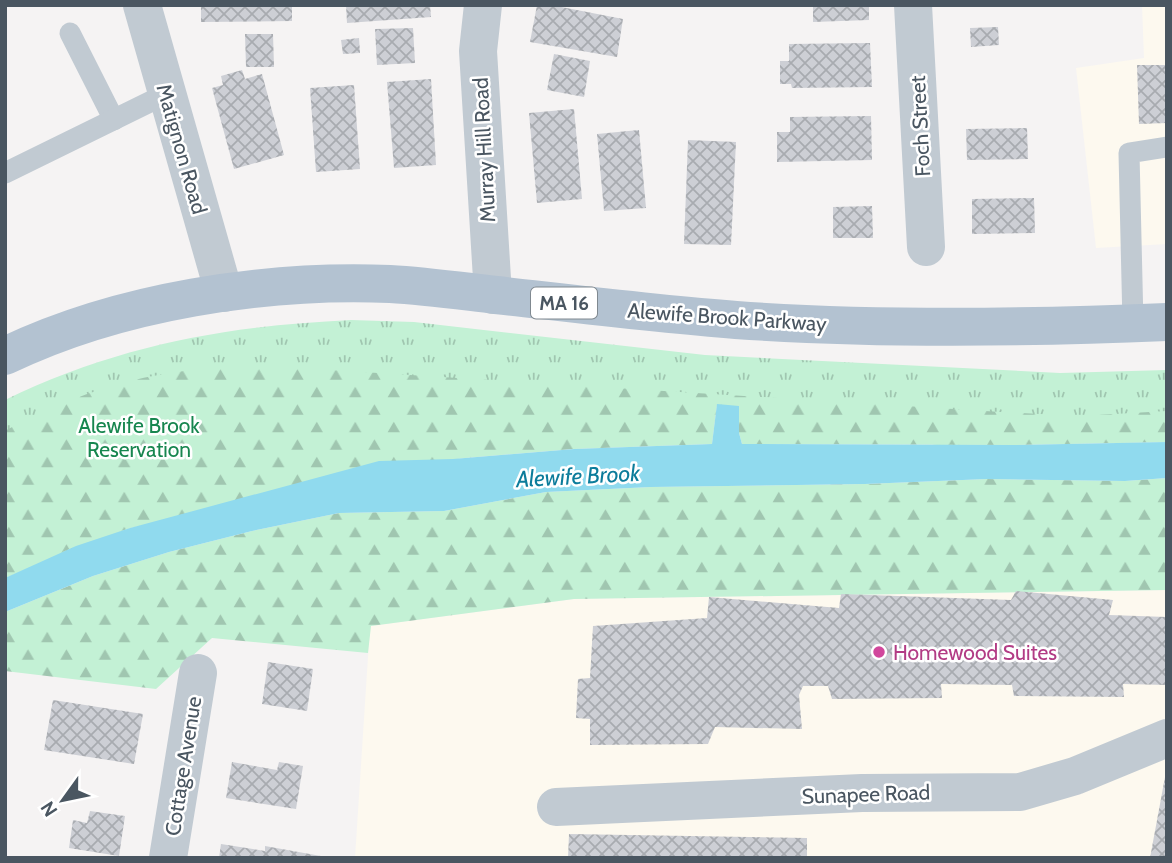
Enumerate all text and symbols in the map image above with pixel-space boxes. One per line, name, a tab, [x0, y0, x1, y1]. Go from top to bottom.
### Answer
street label: Foch Street	[905, 75, 935, 177]
street label: Murray Hill Road	[468, 77, 500, 223]
street label: Matignon Road	[152, 81, 212, 217]
road number: MA 16	[531, 288, 597, 318]
street label: Alewife Brook Parkway	[627, 298, 828, 336]
park label: Alewife Brook Reservation	[78, 413, 200, 462]
water label: Alewife Brook	[514, 459, 642, 493]
place label: Homewood Suites	[893, 640, 1057, 665]
marker: Homewood Suites	[871, 644, 887, 660]
street label: Cottage Avenue	[160, 694, 206, 837]
north arrow	[28, 765, 98, 835]
street label: Sunapee Road	[801, 779, 931, 809]
text: N	[36, 797, 62, 821]

